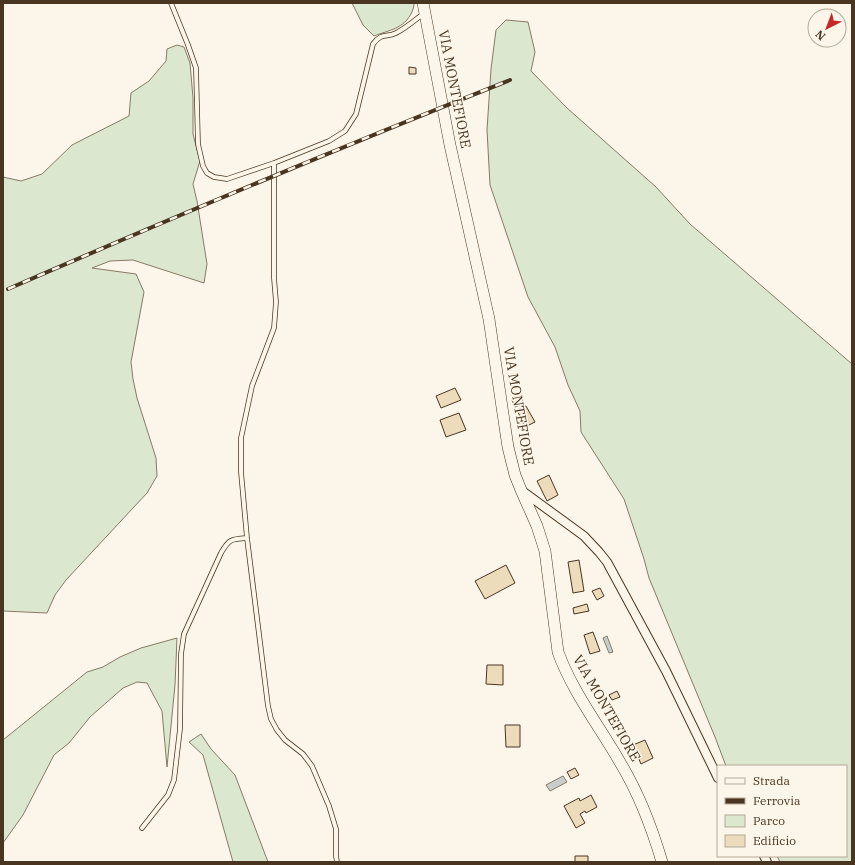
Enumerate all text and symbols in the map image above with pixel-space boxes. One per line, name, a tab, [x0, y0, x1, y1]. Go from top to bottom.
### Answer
north arrow	[807, 8, 847, 48]
text: N	[812, 27, 828, 44]
street label: VIA MONTEFIORE	[435, 28, 475, 150]
street label: VIA MONTEFIORE	[500, 345, 538, 467]
street label: VIA MONTEFIORE	[569, 651, 645, 765]
legend	[717, 765, 847, 857]
text: Strada	[753, 773, 790, 788]
text: Ferrovia	[753, 793, 801, 808]
text: Parco	[753, 813, 785, 828]
text: Edificio	[753, 833, 796, 848]

